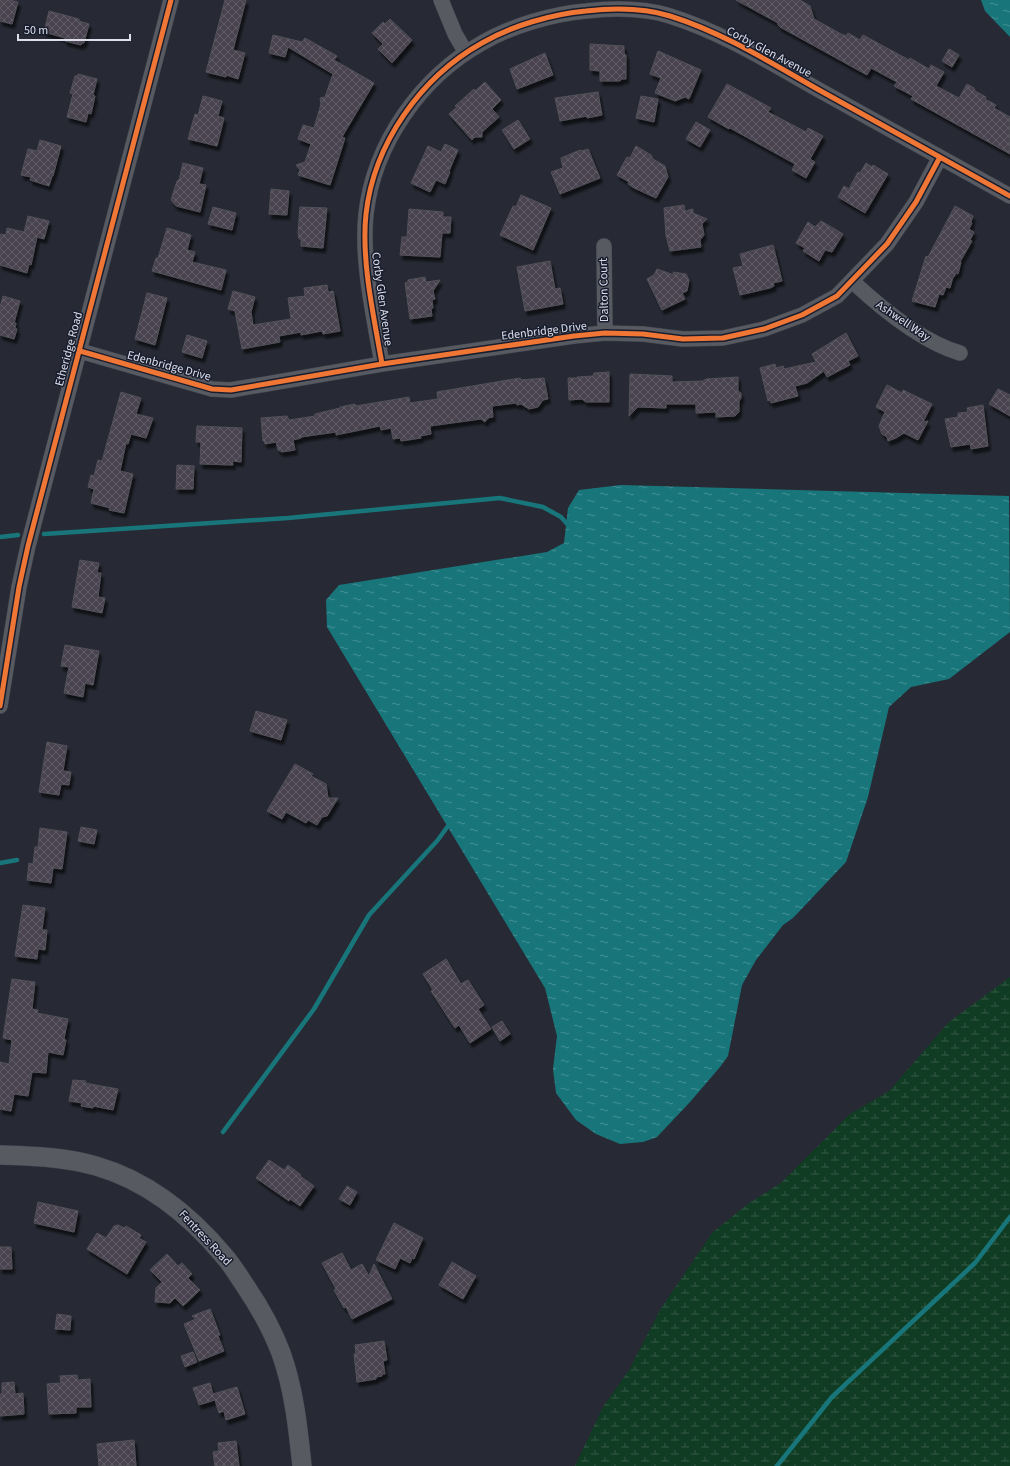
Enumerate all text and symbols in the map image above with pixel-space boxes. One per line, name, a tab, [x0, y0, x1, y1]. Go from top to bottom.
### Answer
scale bar	[18, 16, 130, 42]
text: 50 m	[24, 22, 48, 39]
street label: Corby Glen Avenue	[723, 22, 815, 82]
street label: Corby Glen Avenue	[367, 251, 397, 347]
street label: Dalton Court	[595, 258, 613, 322]
street label: Ashwell Way	[872, 297, 934, 346]
street label: Etheridge Road	[51, 310, 87, 388]
street label: Edenbridge Drive	[500, 317, 588, 345]
street label: Edenbridge Drive	[125, 347, 213, 385]
street label: Fentress Road	[175, 1206, 235, 1270]

